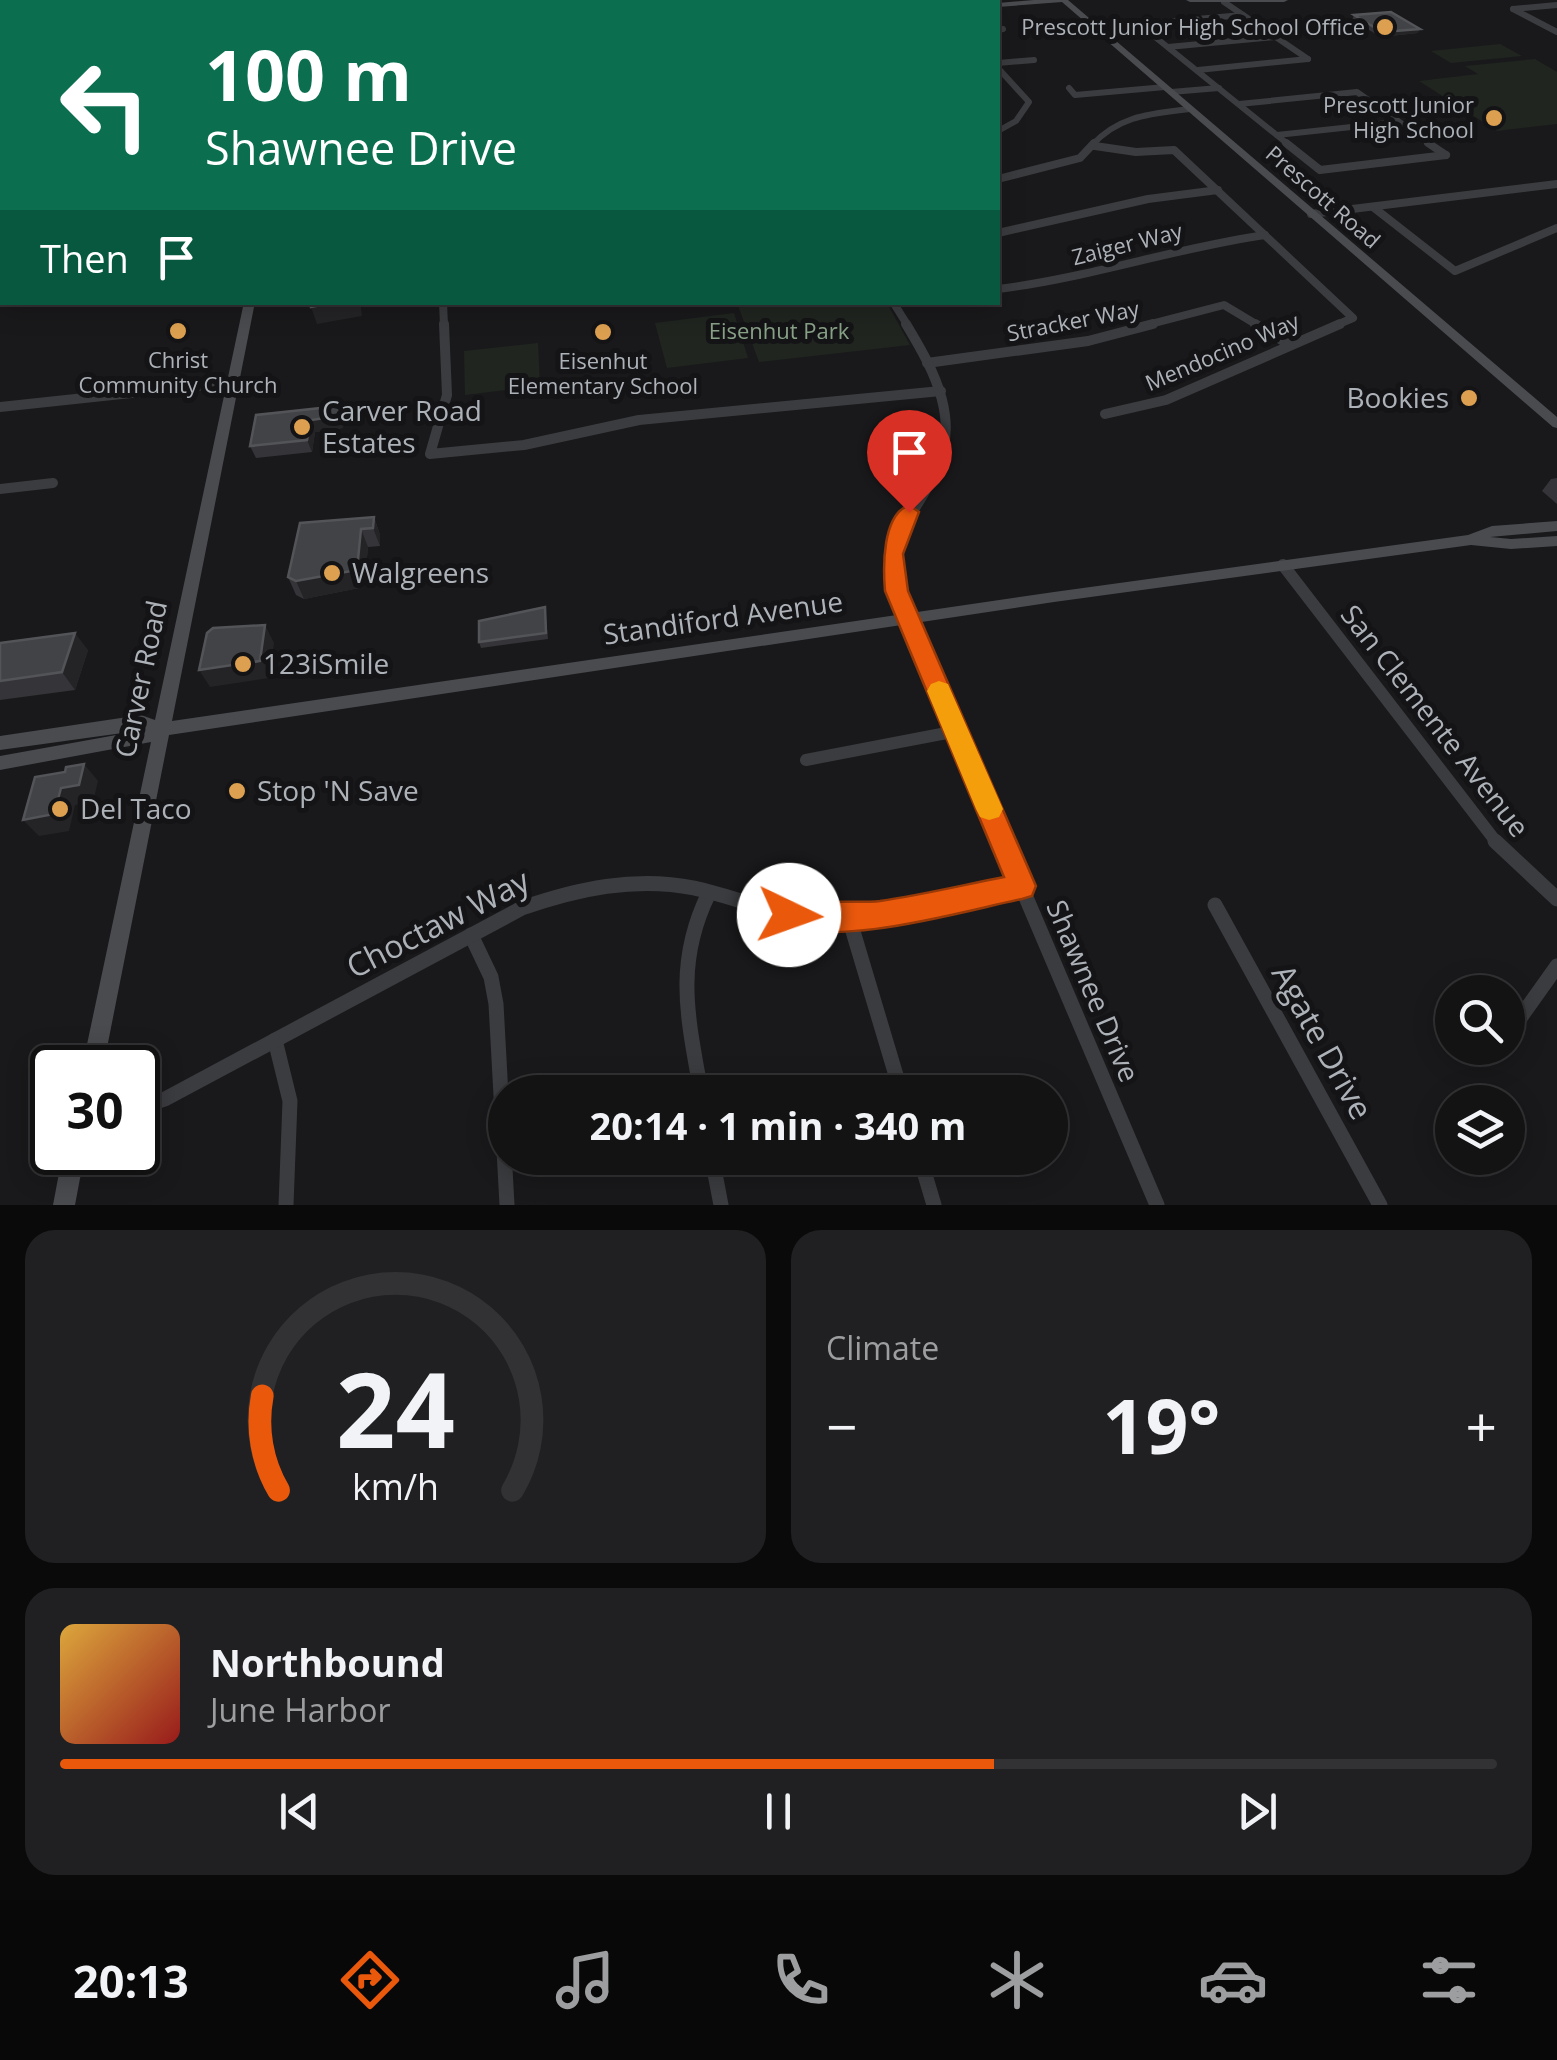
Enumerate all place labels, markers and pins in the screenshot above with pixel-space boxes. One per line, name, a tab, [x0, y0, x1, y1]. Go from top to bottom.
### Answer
place label: Prescott Junior High School Office	[1021, 11, 1365, 41]
marker: Prescott Junior High School Office	[1374, 16, 1396, 38]
place label: Prescott Junior High School	[1323, 89, 1474, 144]
marker: Prescott Junior High School	[1483, 107, 1505, 129]
marker: Christ Community Church	[167, 320, 189, 342]
marker: Eisenhut Elementary School	[592, 321, 614, 343]
place label: Christ Community Church	[79, 344, 277, 399]
place label: Eisenhut Elementary School	[508, 345, 698, 400]
place label: Bookies	[1346, 378, 1449, 416]
marker: Bookies	[1458, 387, 1480, 409]
place label: Carver Road Estates	[322, 391, 482, 461]
pin	[867, 410, 952, 513]
marker: Carver Road Estates	[291, 416, 313, 438]
place label: Walgreens	[352, 553, 489, 591]
marker: Walgreens	[321, 562, 343, 584]
place label: 123iSmile	[263, 644, 389, 682]
marker: 123iSmile	[232, 653, 254, 675]
place label: Stop 'N Save	[257, 771, 419, 809]
marker: Stop 'N Save	[226, 780, 248, 802]
place label: Del Taco	[80, 789, 192, 827]
marker: Del Taco	[49, 798, 71, 820]

